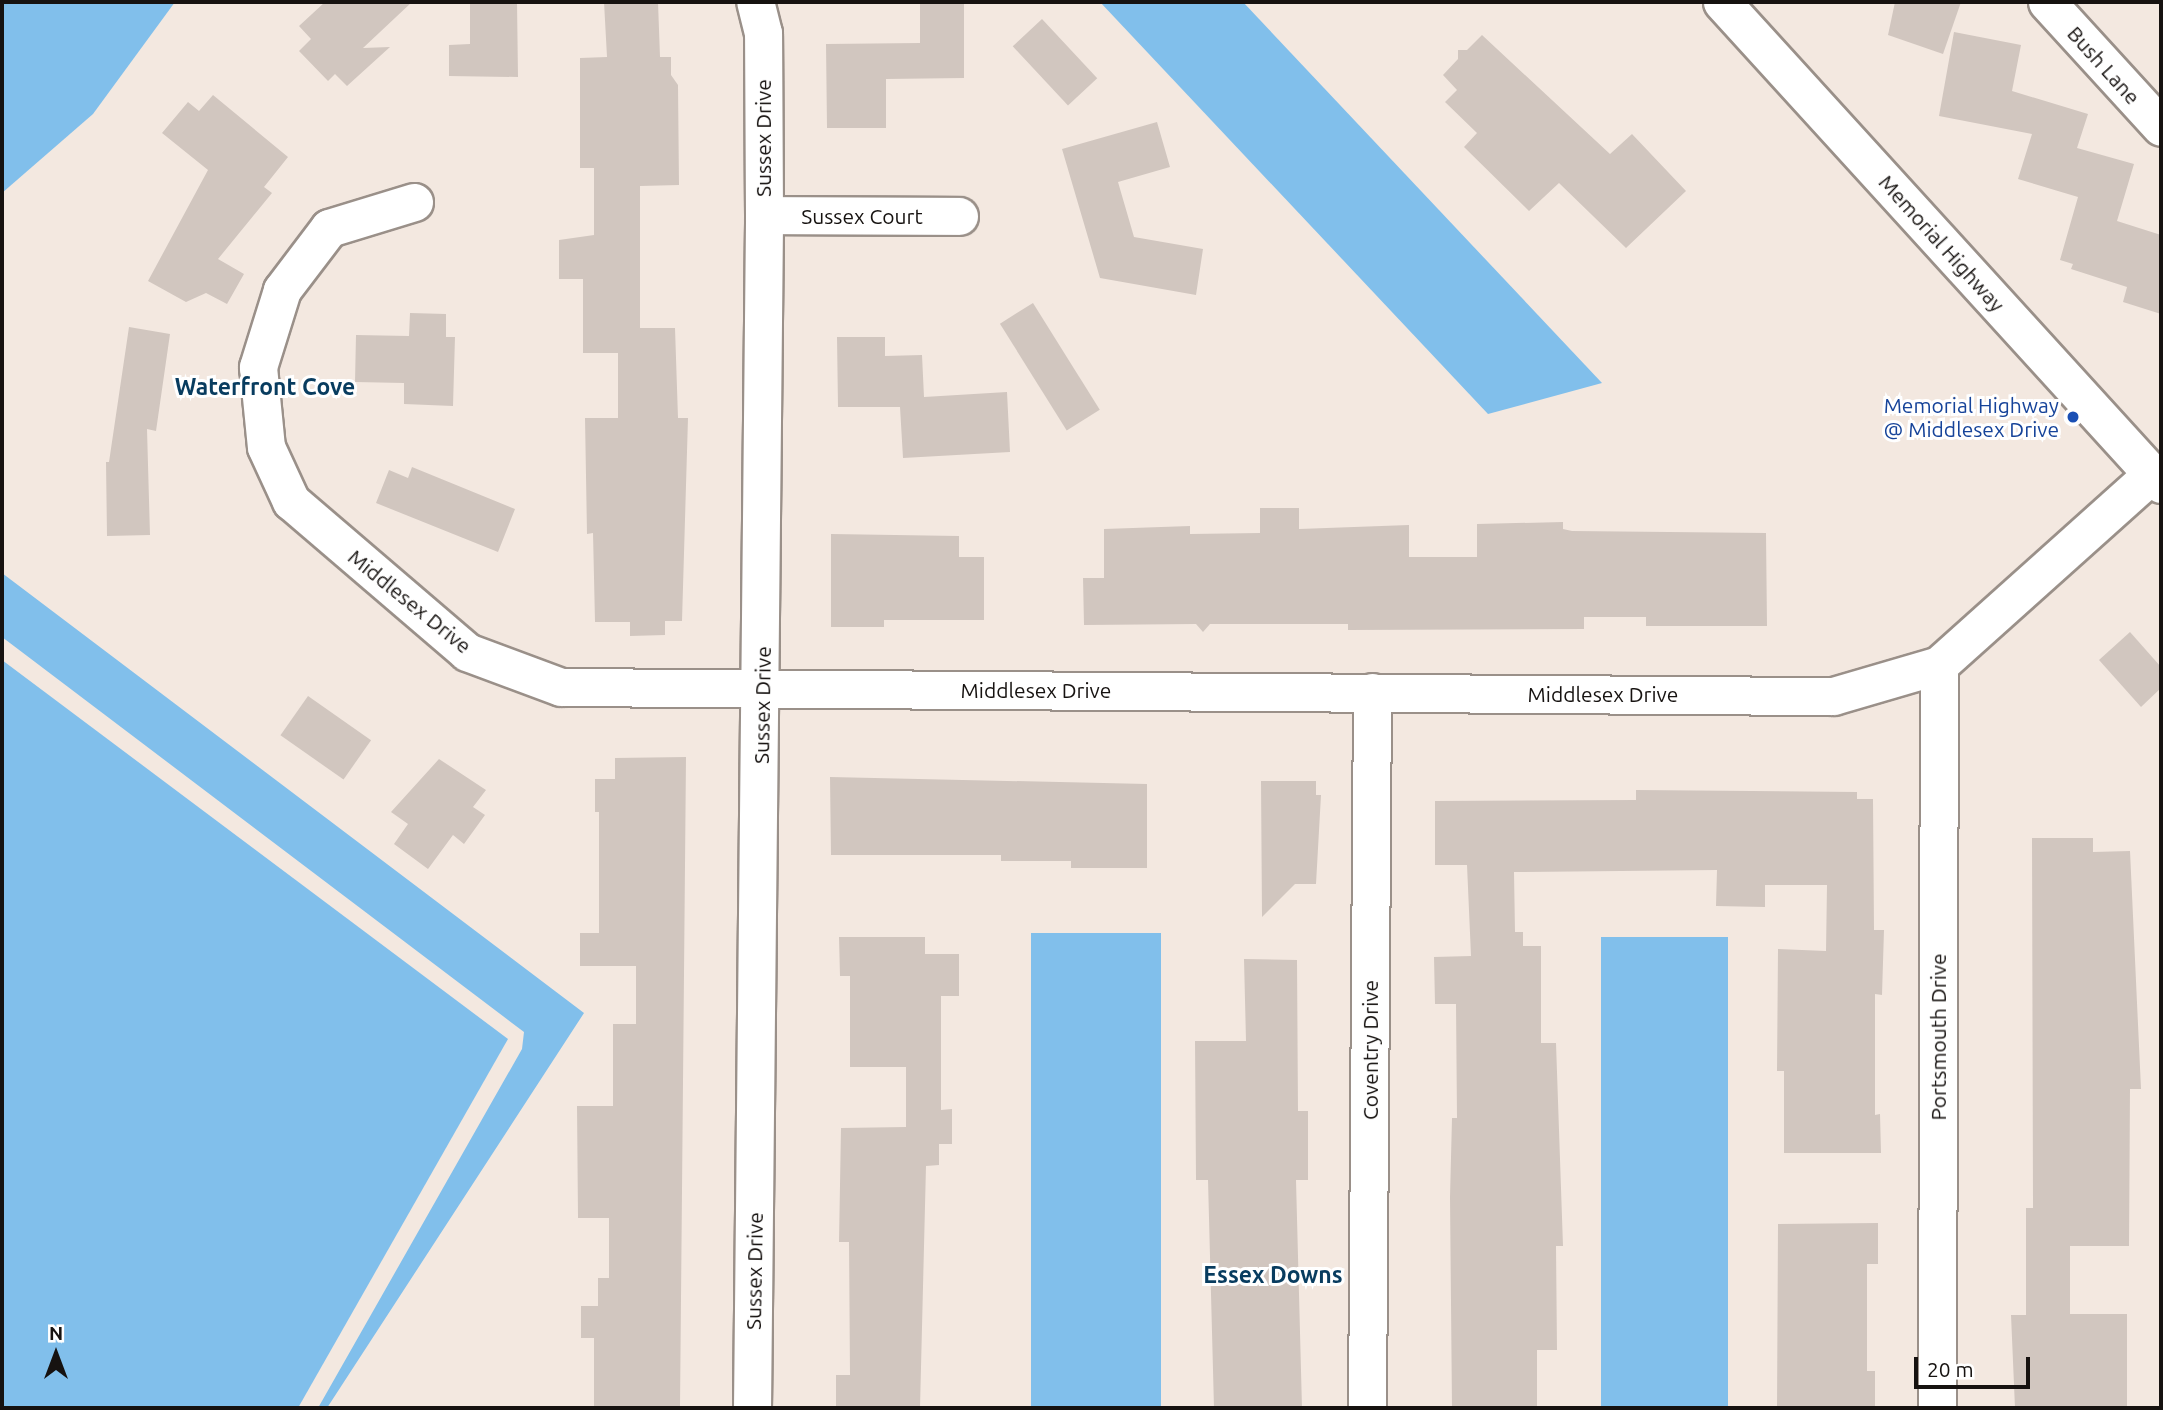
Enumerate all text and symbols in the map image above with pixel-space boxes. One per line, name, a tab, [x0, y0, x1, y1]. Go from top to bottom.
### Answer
street label: Bush Lane	[2062, 21, 2146, 109]
street label: Sussex Drive	[750, 79, 776, 197]
street label: Memorial Highway	[1874, 169, 2010, 317]
street label: Sussex Court	[801, 203, 923, 229]
district label: Waterfront Cove	[175, 373, 355, 401]
place label: Memorial Highway @ Middlesex Drive	[1884, 392, 2059, 442]
marker: Memorial Highway @ Middlesex Drive	[2065, 409, 2081, 425]
street label: Middlesex Drive	[343, 544, 477, 658]
street label: Sussex Drive	[748, 646, 776, 764]
street label: Middlesex Drive	[961, 677, 1111, 703]
street label: Middlesex Drive	[1528, 681, 1678, 707]
street label: Portsmouth Drive	[1925, 953, 1951, 1121]
street label: Coventry Drive	[1357, 980, 1383, 1120]
street label: Sussex Drive	[740, 1212, 768, 1330]
district label: Essex Downs	[1203, 1261, 1343, 1289]
north arrow	[21, 1319, 91, 1389]
text: N	[49, 1322, 63, 1344]
scale bar	[1918, 1344, 2034, 1388]
text: 20 m	[1927, 1357, 1974, 1381]

